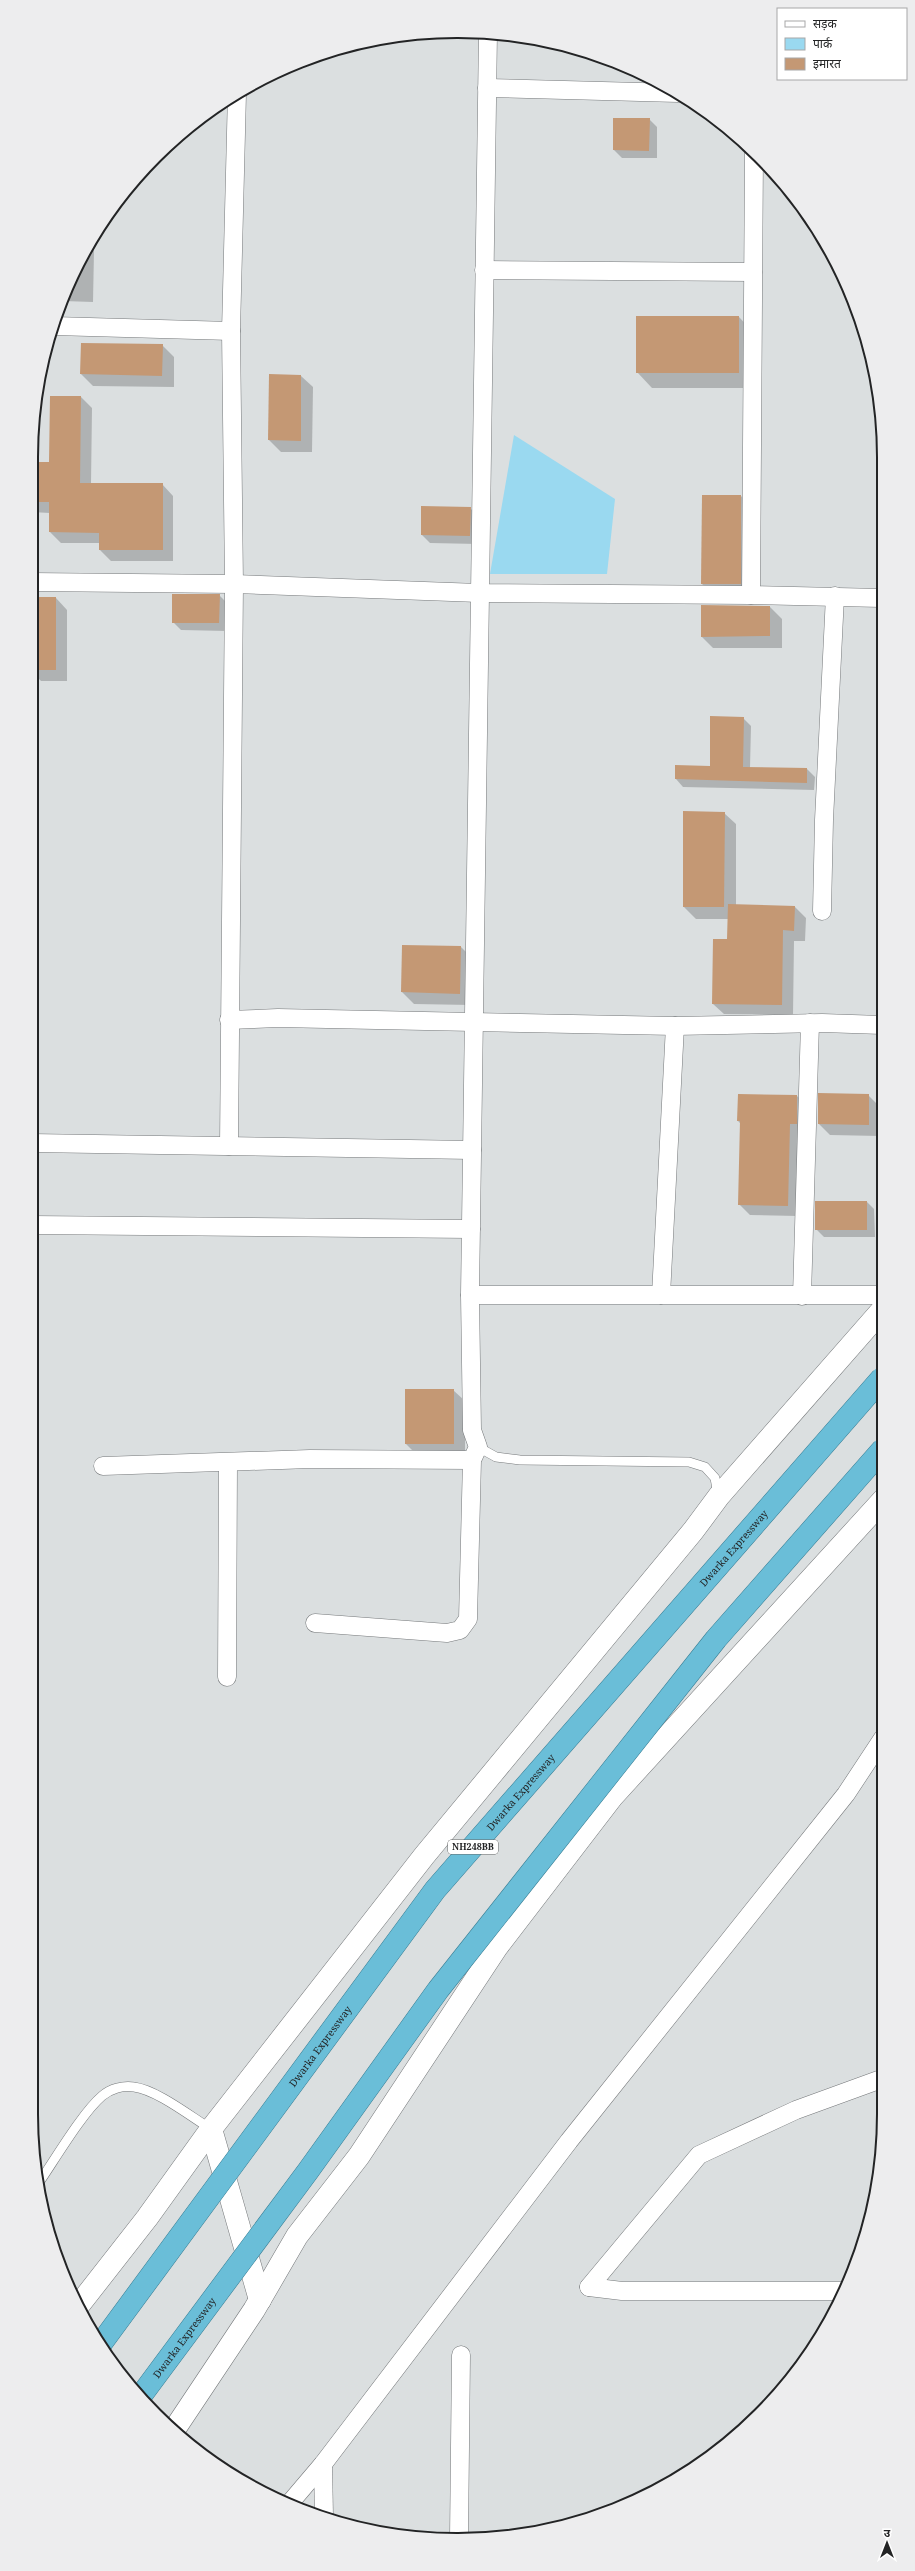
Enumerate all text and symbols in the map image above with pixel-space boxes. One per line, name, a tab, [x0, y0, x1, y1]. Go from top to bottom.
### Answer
legend	[777, 8, 907, 80]
text: सड़क	[813, 15, 838, 32]
text: पार्क	[813, 35, 833, 52]
text: इमारत	[813, 55, 842, 72]
street label: Dwarka Expressway	[696, 1506, 771, 1589]
street label: Dwarka Expressway	[483, 1751, 558, 1833]
road number: NH248BB	[448, 1840, 498, 1854]
street label: Dwarka Expressway	[285, 2003, 355, 2090]
street label: Dwarka Expressway	[149, 2294, 219, 2381]
north arrow	[867, 2523, 907, 2563]
text: उ	[884, 2525, 891, 2540]

